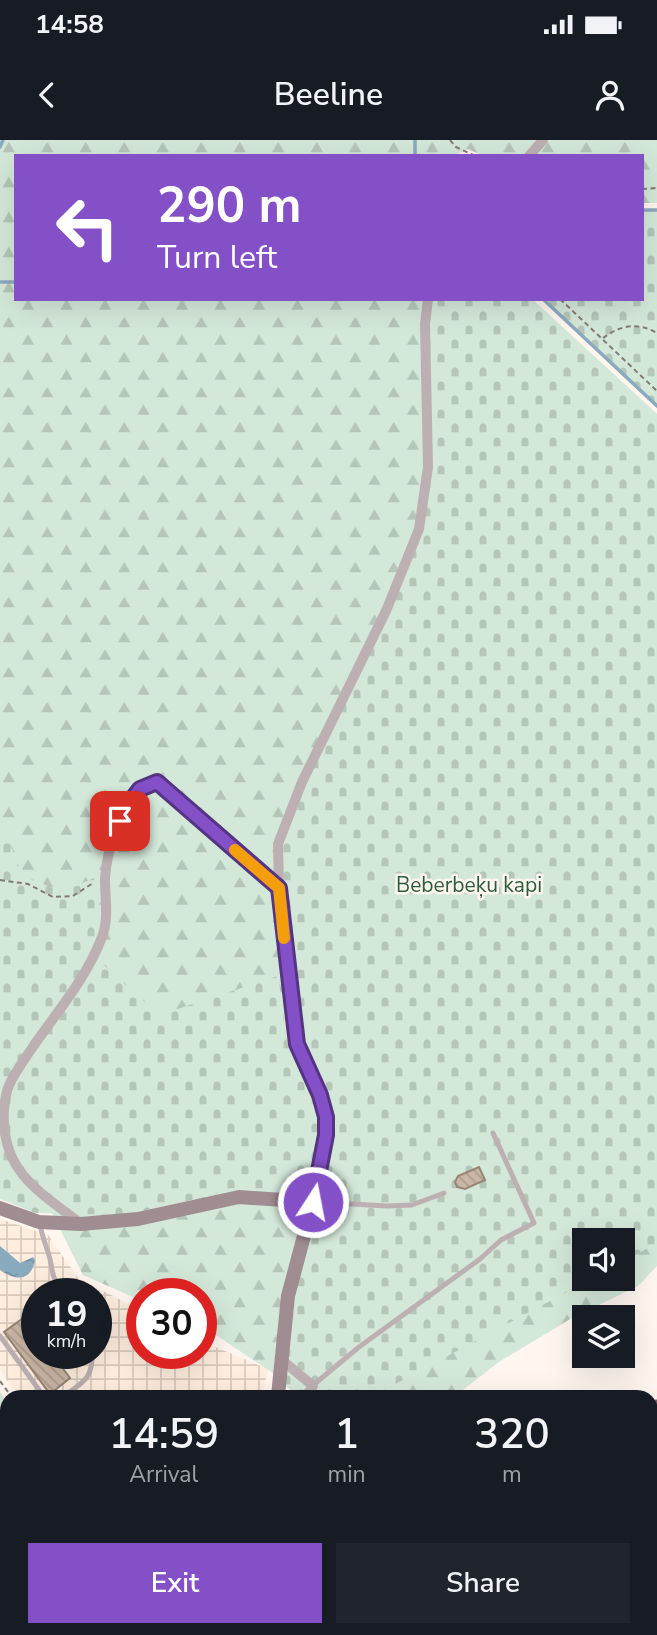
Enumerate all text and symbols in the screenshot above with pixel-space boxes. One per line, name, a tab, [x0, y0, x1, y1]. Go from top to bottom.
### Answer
text: 14:58	[35, 7, 104, 42]
text: Beeline	[274, 73, 383, 116]
icon: back	[28, 76, 66, 114]
icon: person	[591, 76, 629, 114]
text: 290 m	[157, 172, 301, 239]
icon: left	[42, 182, 133, 273]
text: Turn left	[157, 236, 277, 279]
pin	[90, 791, 150, 851]
icon: arrive	[101, 802, 139, 840]
park label: Beberbeķu kapi	[396, 871, 542, 899]
position arrow	[276, 1165, 350, 1239]
map controls	[572, 1228, 635, 1368]
button: sound	[572, 1228, 635, 1291]
speed limit sign: 30	[126, 1278, 217, 1369]
text: 19	[45, 1291, 88, 1338]
button: layers	[572, 1305, 635, 1368]
text: km/h	[47, 1329, 86, 1353]
text: 14:59	[108, 1406, 219, 1463]
text: 1	[334, 1406, 359, 1463]
text: 320	[474, 1406, 550, 1463]
text: Arrival	[129, 1459, 198, 1490]
text: min	[328, 1459, 366, 1490]
text: m	[502, 1459, 522, 1490]
button: Exit	[28, 1543, 322, 1623]
button: Share	[336, 1543, 630, 1623]

